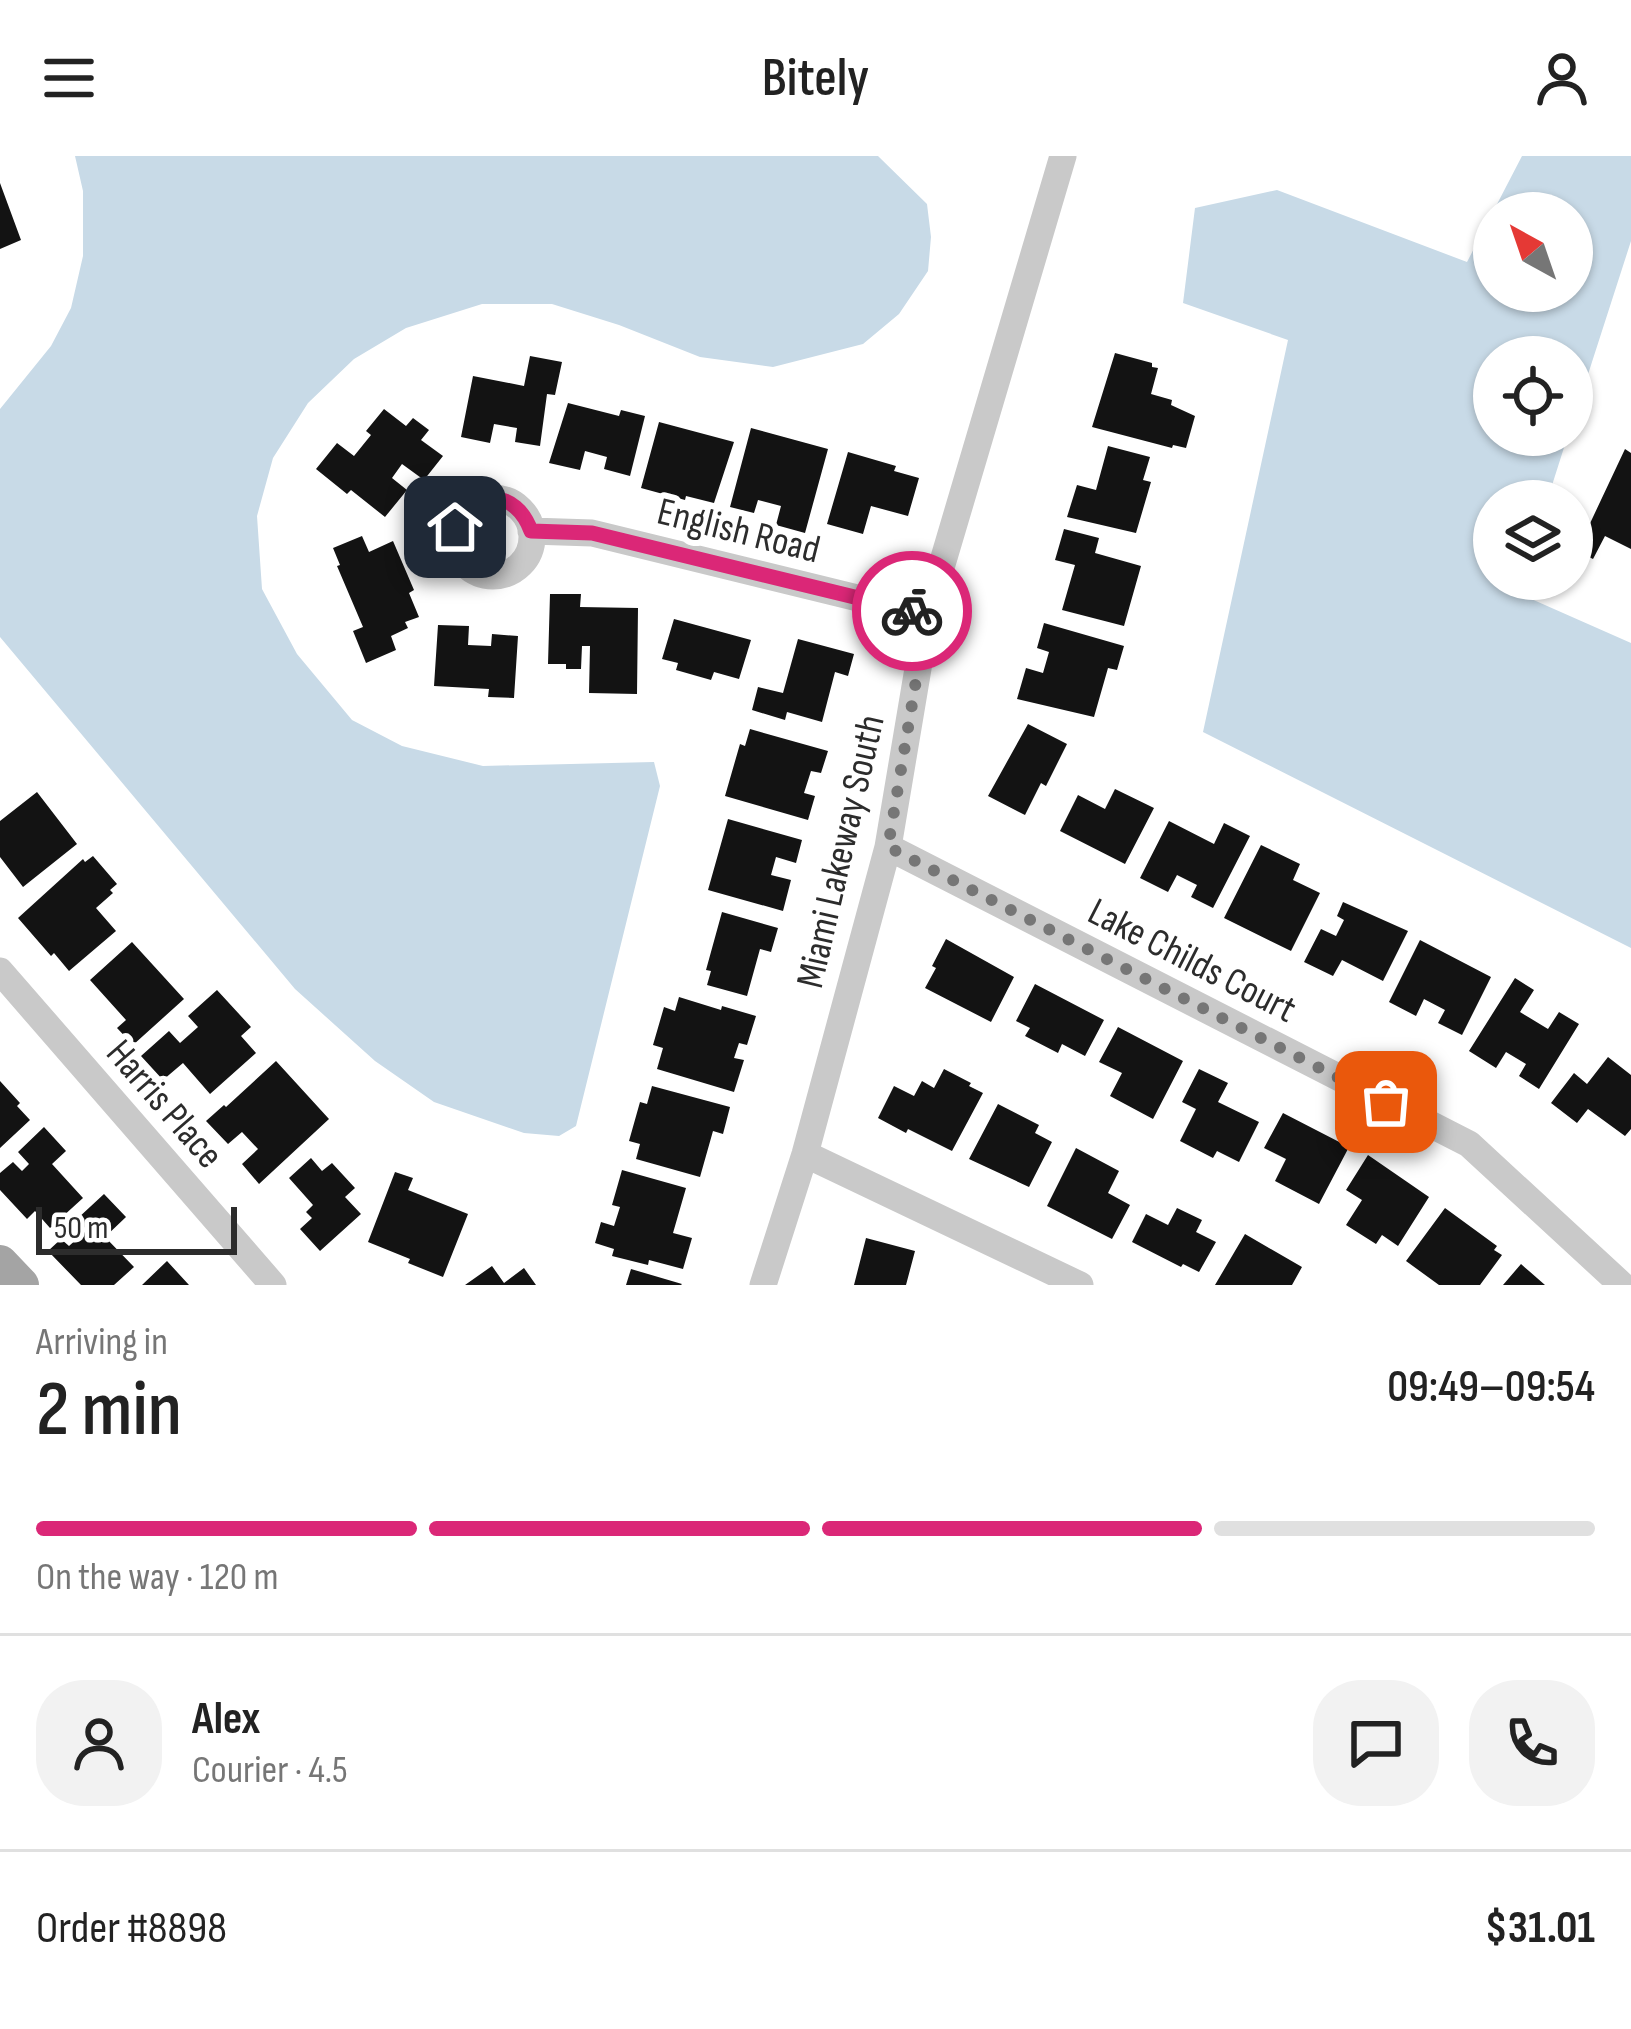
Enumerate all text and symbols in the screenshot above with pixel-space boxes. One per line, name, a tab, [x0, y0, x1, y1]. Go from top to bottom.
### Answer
icon: menu	[36, 45, 102, 111]
icon: person	[1529, 45, 1595, 111]
text: Bitely	[762, 46, 869, 111]
north arrow	[1473, 192, 1593, 312]
map controls	[1473, 192, 1593, 600]
button: locate	[1473, 336, 1593, 456]
pin	[404, 476, 506, 578]
button: layers	[1473, 480, 1593, 600]
street label: English Road	[652, 489, 824, 574]
icon: home	[422, 494, 488, 560]
courier	[852, 551, 972, 671]
icon: bike	[879, 578, 945, 644]
street label: Miami Lakeway South	[787, 711, 896, 992]
street label: Lake Childs Court	[1080, 889, 1304, 1034]
street label: Harris Place	[96, 1031, 233, 1178]
pin	[1335, 1051, 1437, 1153]
icon: bag	[1353, 1069, 1419, 1135]
scale bar	[36, 1201, 237, 1254]
text: 50 m	[54, 1208, 108, 1248]
text: Arriving in	[36, 1319, 168, 1366]
text: 09:49–09:54	[1387, 1360, 1595, 1415]
text: 2 min	[36, 1364, 182, 1457]
text: On the way · 120 m	[36, 1554, 278, 1601]
button: person	[36, 1680, 162, 1806]
button: chat	[1313, 1680, 1439, 1806]
button: phone	[1469, 1680, 1595, 1806]
text: Alex	[192, 1692, 260, 1747]
text: Courier · 4.5	[192, 1747, 348, 1794]
text: Order #8898	[36, 1901, 227, 1956]
text: $31.01	[1485, 1901, 1595, 1956]

